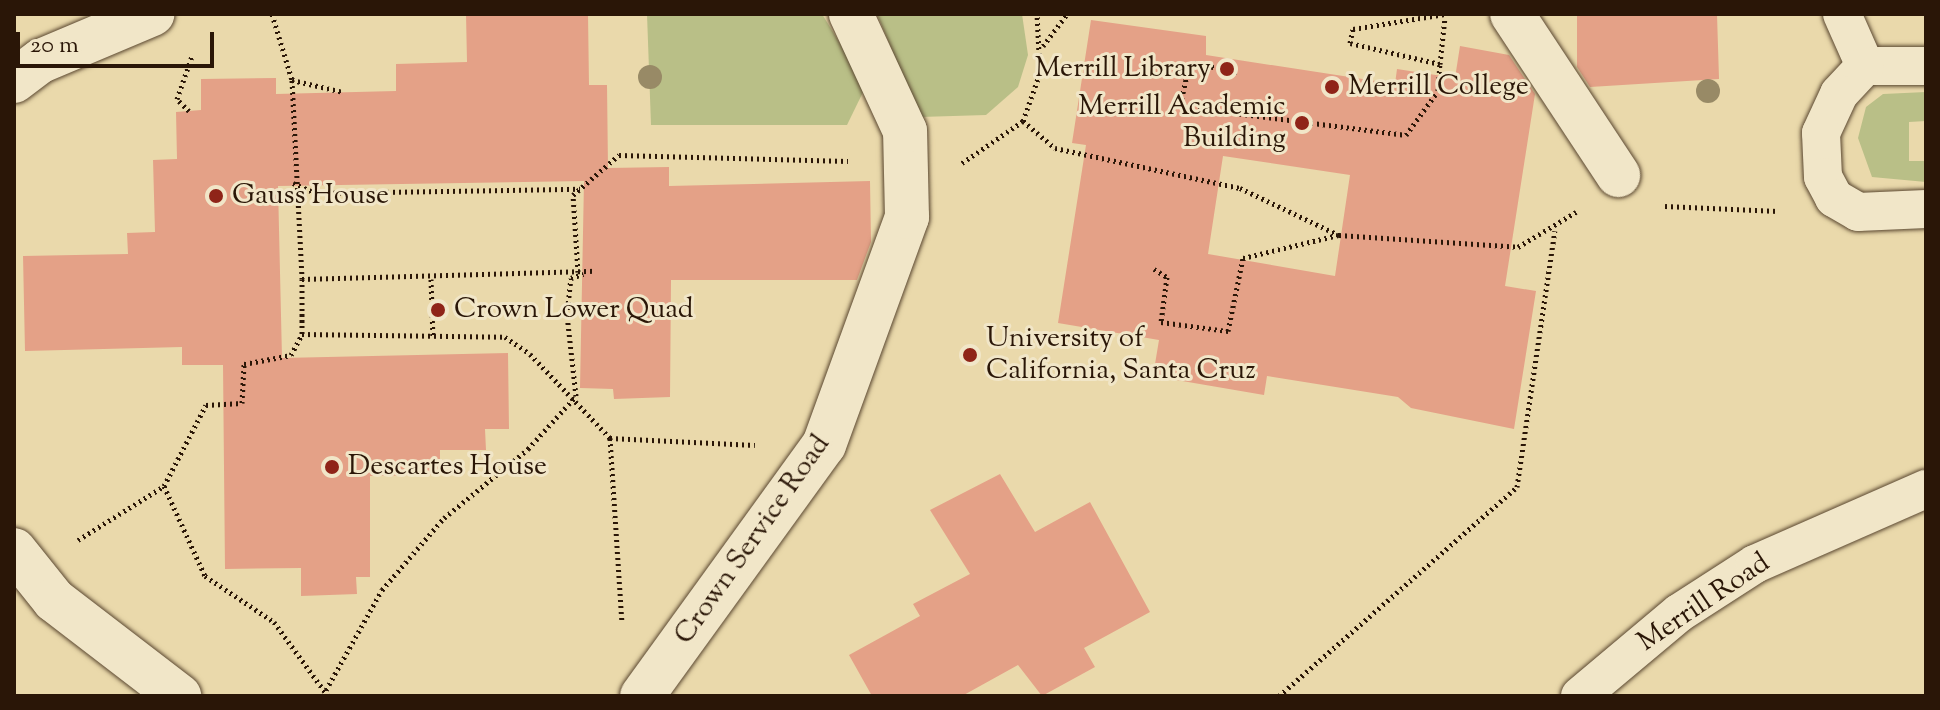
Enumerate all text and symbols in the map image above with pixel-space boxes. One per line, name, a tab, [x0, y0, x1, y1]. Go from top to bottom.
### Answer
scale bar	[20, 16, 218, 66]
text: 20 m	[30, 29, 79, 63]
place label: Merrill Library	[1035, 52, 1211, 86]
marker: Merrill Library	[1218, 60, 1236, 78]
place label: Merrill College	[1348, 70, 1529, 104]
marker: Merrill College	[1323, 78, 1341, 96]
place label: Merrill Academic Building	[1078, 90, 1286, 156]
marker: Merrill Academic Building	[1293, 114, 1311, 132]
place label: Gauss House	[232, 179, 389, 213]
marker: Gauss House	[207, 187, 225, 205]
place label: Crown Lower Quad	[454, 293, 694, 327]
marker: Crown Lower Quad	[429, 301, 447, 319]
place label: University of California, Santa Cruz	[986, 322, 1256, 388]
marker: University of California, Santa Cruz	[961, 346, 979, 364]
street label: Crown Service Road	[668, 429, 838, 651]
place label: Descartes House	[348, 450, 547, 484]
marker: Descartes House	[323, 458, 341, 476]
street label: Merrill Road	[1632, 547, 1776, 659]

